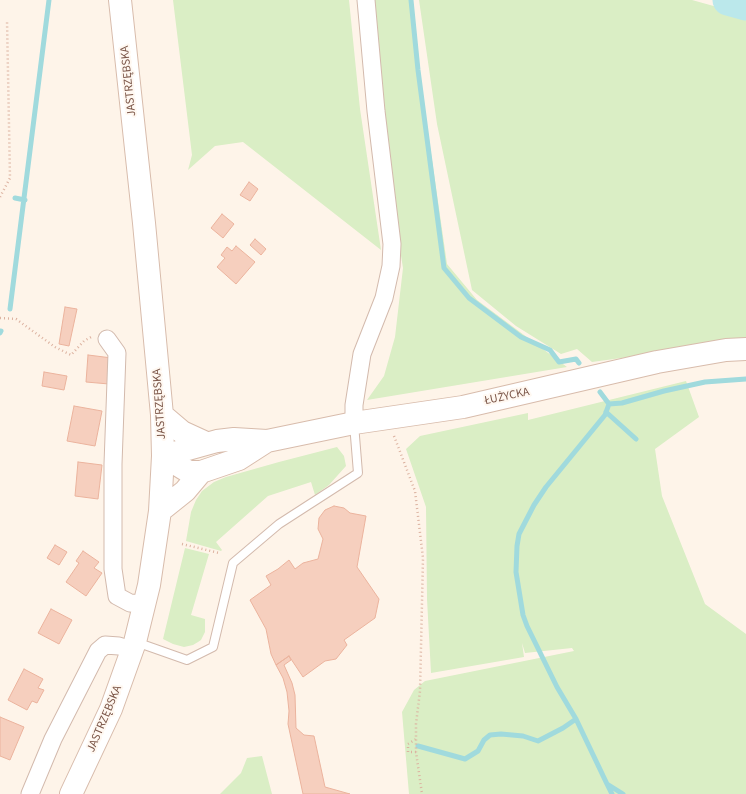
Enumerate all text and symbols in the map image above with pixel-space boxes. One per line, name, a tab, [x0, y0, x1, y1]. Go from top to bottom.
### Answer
street label: JASTRZĘBSKA	[118, 45, 140, 117]
street label: JASTRZĘBSKA	[150, 368, 170, 440]
street label: ŁUŻYCKA	[483, 385, 531, 409]
street label: JASTRZĘBSKA	[84, 684, 126, 754]

